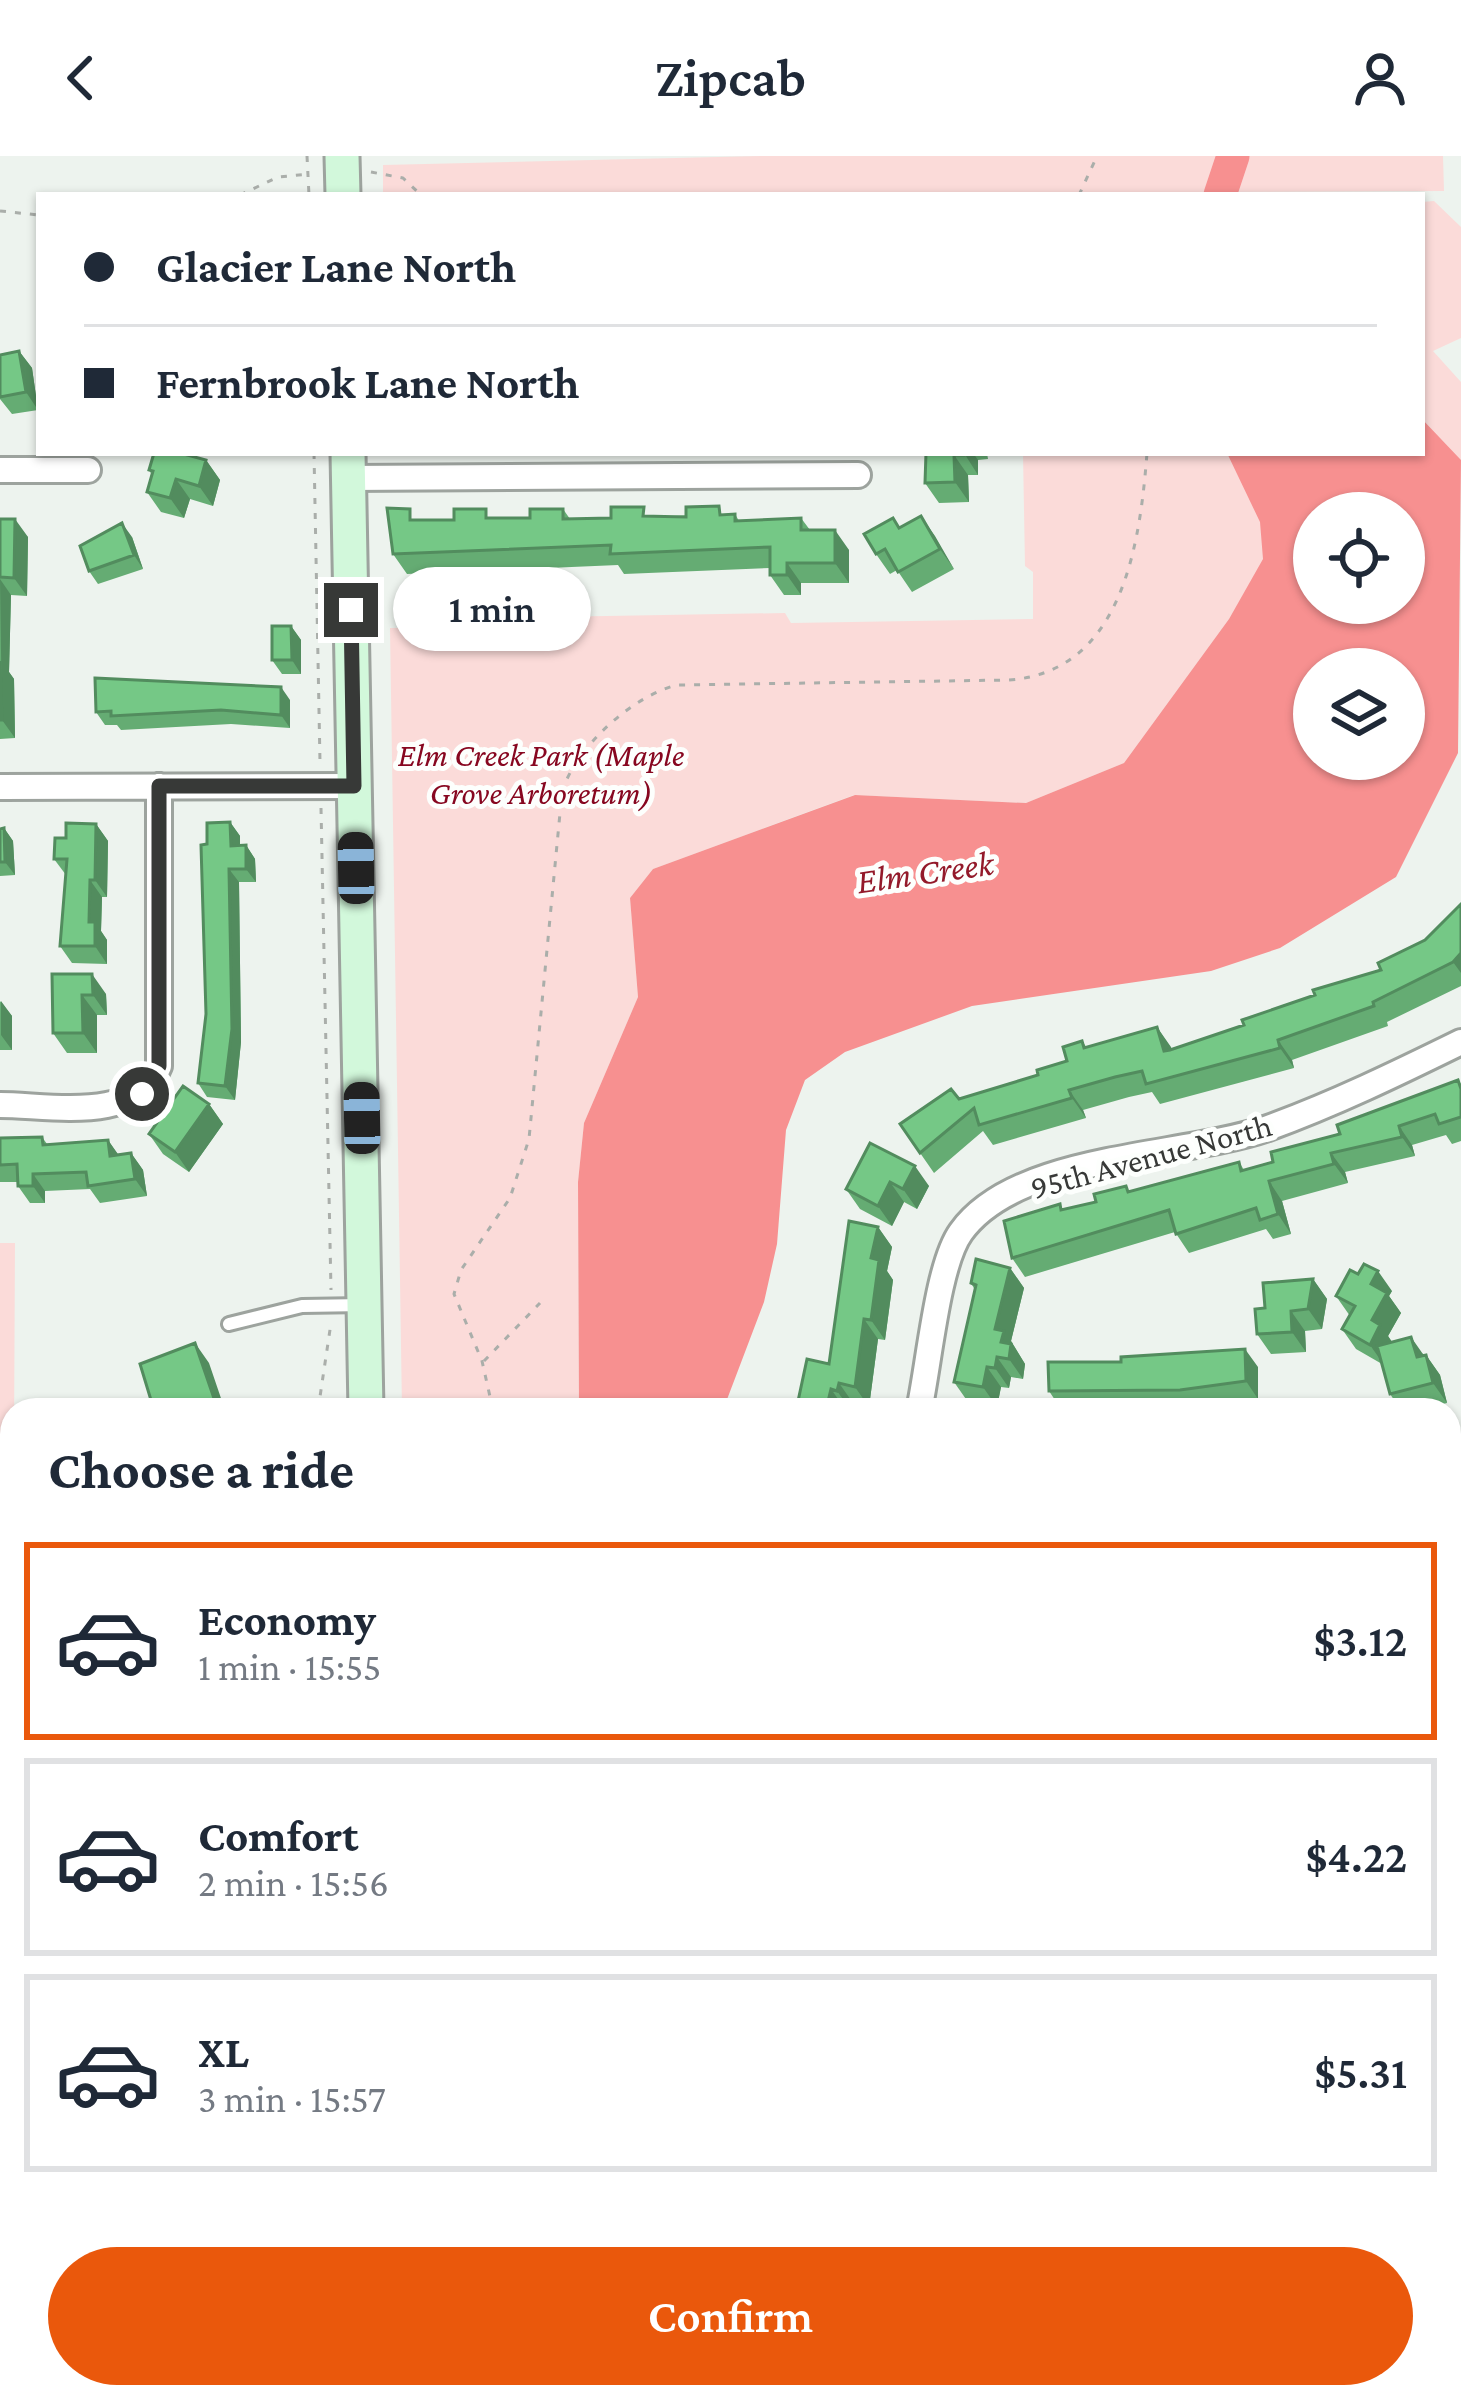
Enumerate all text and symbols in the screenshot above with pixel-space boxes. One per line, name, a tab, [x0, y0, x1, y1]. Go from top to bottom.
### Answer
icon: back	[48, 45, 114, 111]
icon: person	[1347, 45, 1413, 111]
text: Zipcab	[655, 48, 806, 108]
text: Glacier Lane North	[156, 242, 516, 292]
text: Fernbrook Lane North	[156, 358, 579, 408]
map controls	[1293, 492, 1425, 780]
button: locate	[1293, 492, 1425, 624]
callout: 1 min	[393, 568, 591, 652]
route end	[324, 583, 378, 637]
text: 1 min	[449, 587, 535, 630]
button: layers	[1293, 648, 1425, 780]
park label: Elm Creek Park (Maple Grove Arboretum)	[398, 736, 685, 812]
car	[337, 832, 375, 904]
water label: Elm Creek	[854, 842, 997, 901]
route start	[115, 1067, 169, 1121]
car	[343, 1082, 381, 1154]
street label: 95th Avenue North	[1026, 1106, 1276, 1206]
text: Choose a ride	[48, 1440, 354, 1500]
icon: car	[54, 1587, 162, 1695]
text: Economy	[198, 1595, 376, 1645]
text: $3.12	[1314, 1616, 1407, 1666]
text: 1 min · 15:55	[198, 1645, 381, 1688]
icon: car	[54, 1803, 162, 1911]
text: Comfort	[198, 1811, 359, 1861]
text: $4.22	[1305, 1832, 1407, 1882]
text: 2 min · 15:56	[198, 1861, 389, 1904]
icon: car	[54, 2019, 162, 2127]
text: XL	[198, 2027, 249, 2077]
text: $5.31	[1314, 2048, 1407, 2098]
text: 3 min · 15:57	[198, 2077, 386, 2120]
button: Confirm	[48, 2247, 1413, 2385]

